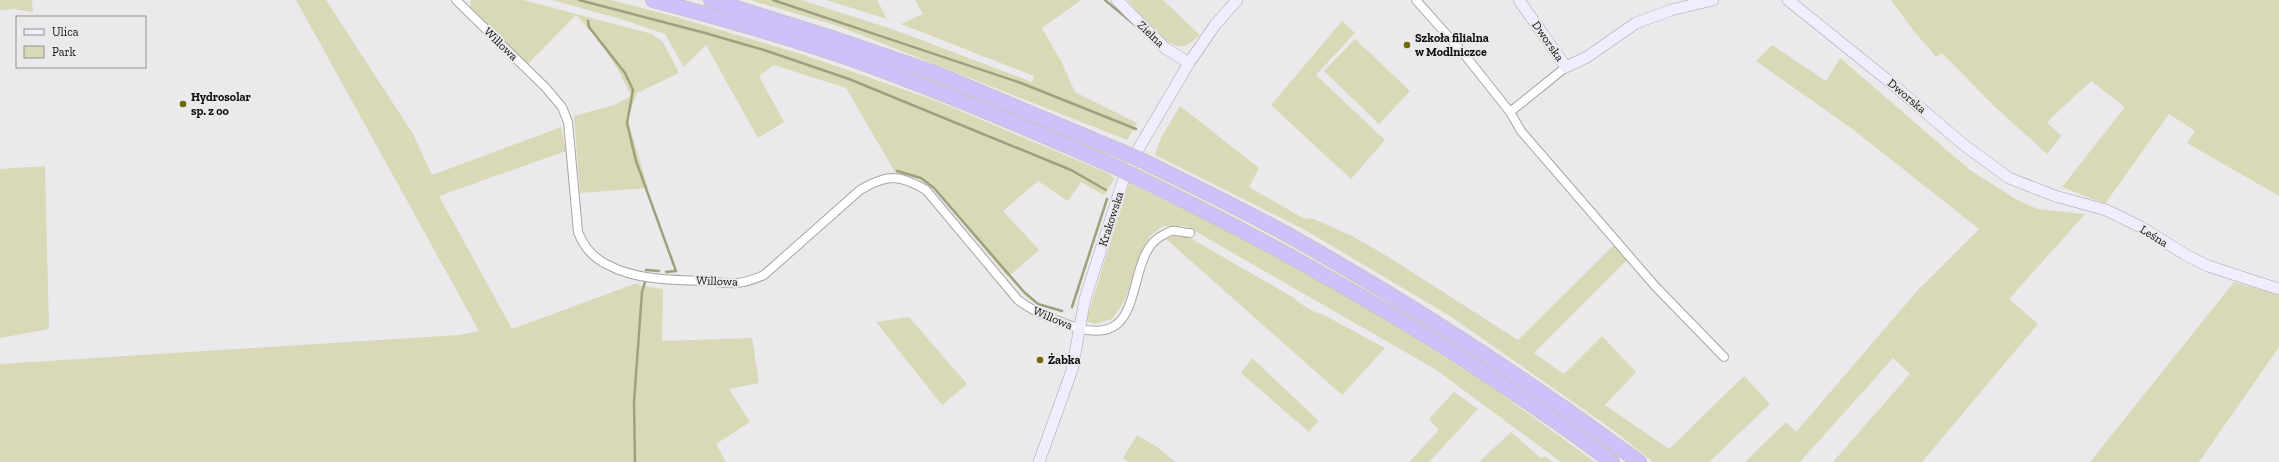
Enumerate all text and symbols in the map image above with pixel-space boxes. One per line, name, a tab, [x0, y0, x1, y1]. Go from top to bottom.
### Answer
legend	[16, 16, 146, 68]
street label: Zielna	[1135, 18, 1167, 50]
street label: Dworska	[1529, 18, 1567, 64]
street label: Willowa	[481, 24, 521, 64]
text: Ulica	[52, 25, 79, 39]
place label: Szkoła filialna w Modlniczce	[1415, 31, 1489, 59]
marker: Szkoła filialna w Modlniczce	[1402, 40, 1412, 50]
text: Park	[52, 45, 77, 59]
street label: Dworska	[1885, 76, 1929, 116]
place label: Hydrosolar sp. z oo	[191, 90, 252, 118]
marker: Hydrosolar sp. z oo	[178, 99, 188, 109]
street label: Krakowska	[1096, 190, 1127, 248]
street label: Leśna	[2138, 222, 2171, 250]
street label: Willowa	[696, 273, 738, 289]
street label: Willowa	[1031, 303, 1075, 333]
place label: Żabka	[1048, 353, 1080, 367]
marker: Żabka	[1035, 355, 1045, 365]

